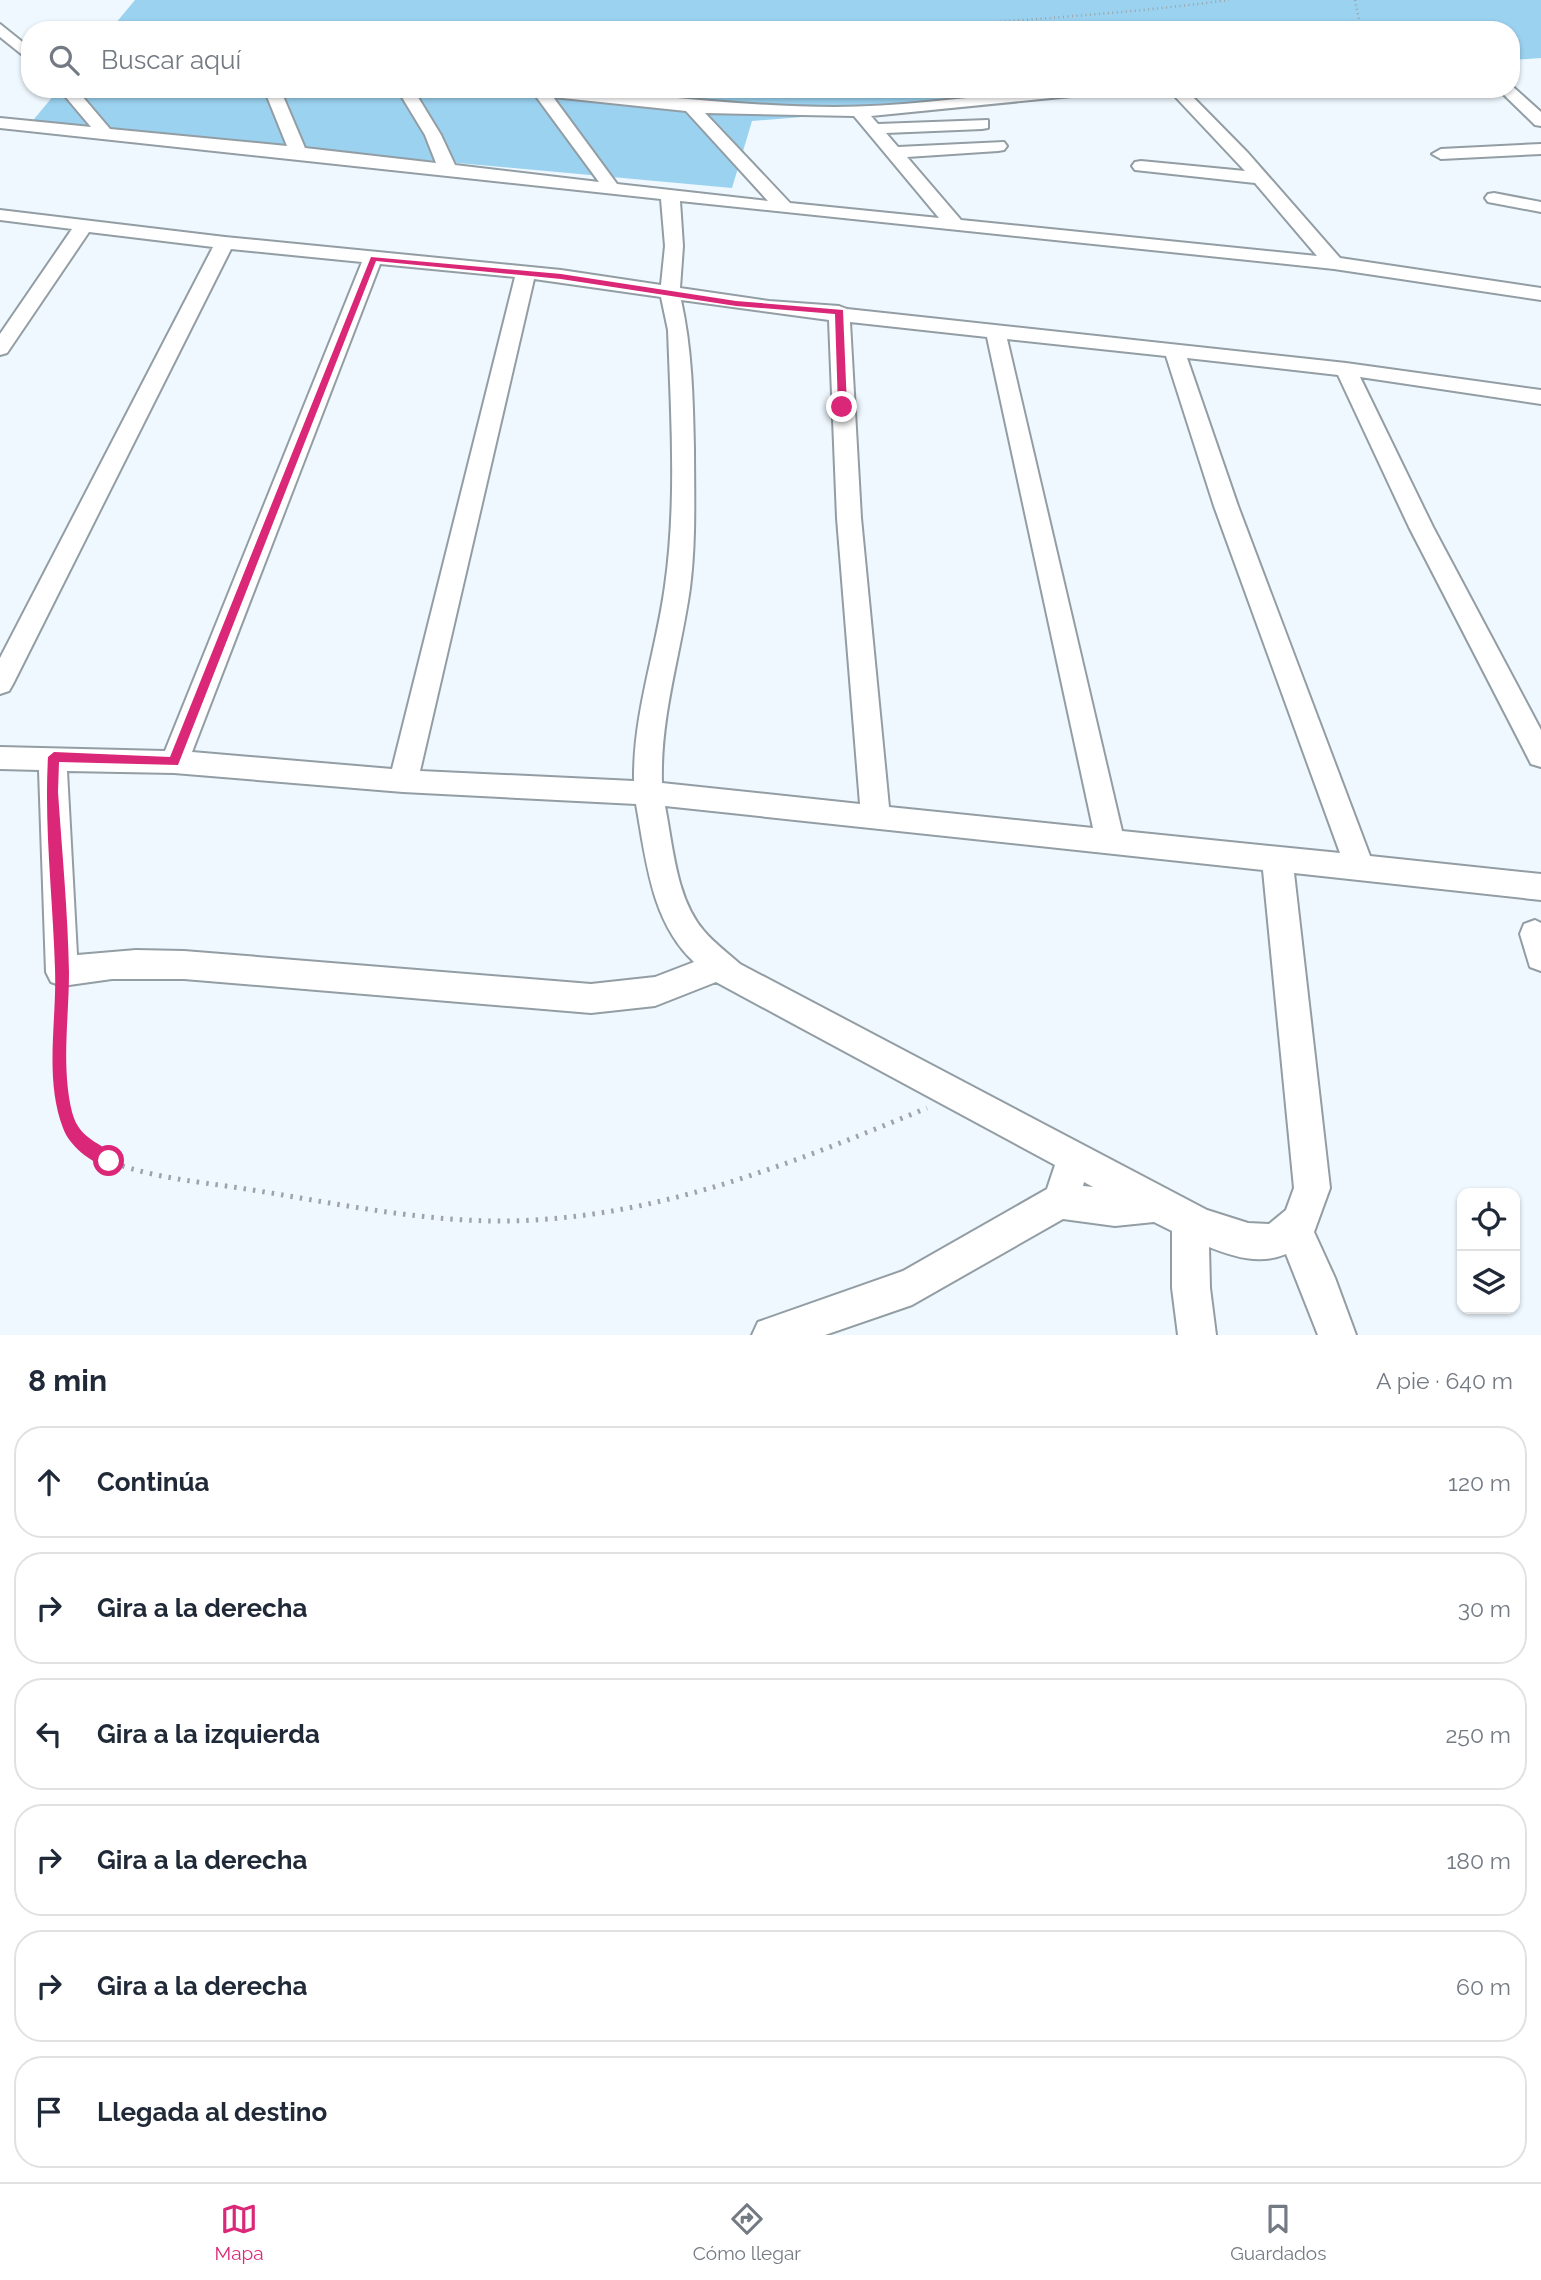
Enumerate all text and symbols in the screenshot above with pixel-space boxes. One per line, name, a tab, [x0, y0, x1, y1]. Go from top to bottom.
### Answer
search box	[21, 21, 1520, 98]
icon: search	[45, 41, 83, 79]
text: Buscar aquí	[101, 45, 241, 75]
route end	[826, 391, 857, 422]
route start	[93, 1145, 124, 1176]
map controls	[1457, 1188, 1520, 1314]
button: locate	[1457, 1188, 1520, 1251]
button: layers	[1457, 1251, 1520, 1314]
text: 8 min	[28, 1363, 107, 1398]
text: A pie · 640 m	[1376, 1367, 1513, 1394]
icon: ahead	[30, 1463, 68, 1501]
text: Continúa	[97, 1467, 209, 1497]
text: 120 m	[1448, 1469, 1511, 1496]
icon: right	[30, 1589, 68, 1627]
text: Gira a la derecha	[97, 1593, 307, 1623]
text: 30 m	[1458, 1595, 1511, 1622]
icon: left	[30, 1715, 68, 1753]
text: Gira a la izquierda	[97, 1719, 320, 1749]
text: 250 m	[1445, 1721, 1511, 1748]
icon: right	[30, 1841, 68, 1879]
text: Gira a la derecha	[97, 1845, 307, 1875]
text: 180 m	[1446, 1847, 1511, 1874]
icon: right	[30, 1967, 68, 2005]
text: Gira a la derecha	[97, 1971, 307, 2001]
text: 60 m	[1456, 1973, 1511, 2000]
icon: arrive	[30, 2093, 68, 2131]
text: Llegada al destino	[97, 2097, 327, 2127]
tab: Mapa	[215, 2200, 264, 2264]
tab: Cómo llegar	[693, 2200, 801, 2264]
tab: Guardados	[1230, 2200, 1326, 2264]

